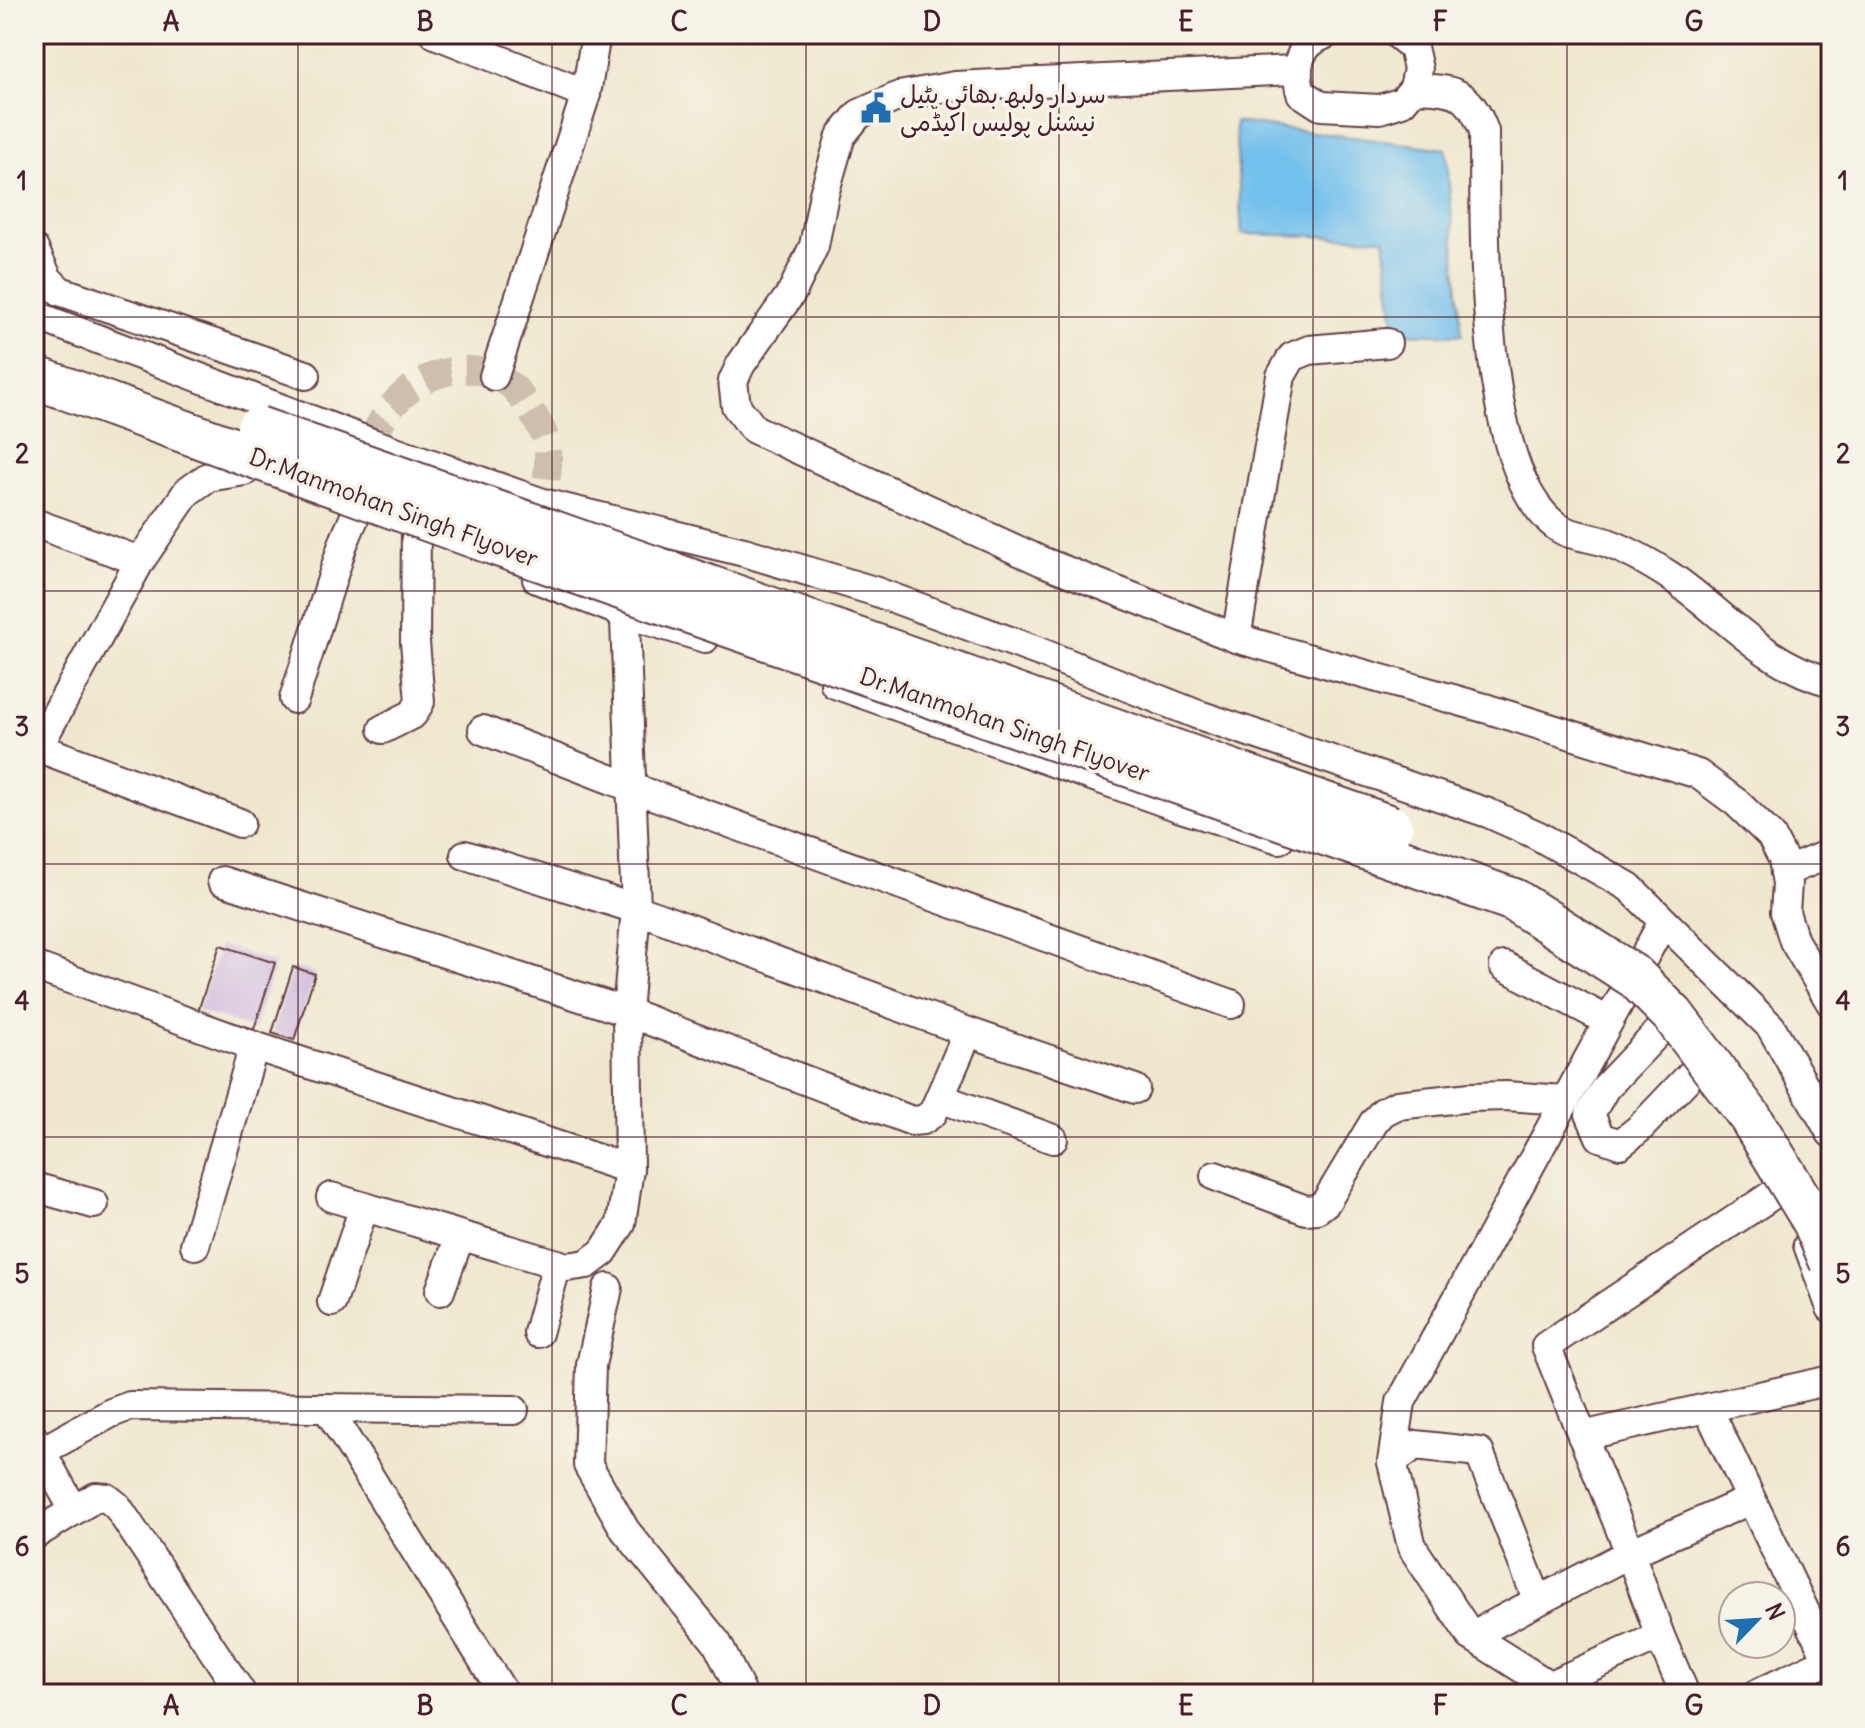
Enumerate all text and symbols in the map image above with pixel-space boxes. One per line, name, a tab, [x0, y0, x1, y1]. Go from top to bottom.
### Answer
text: A	[163, 5, 180, 38]
text: B	[416, 5, 434, 38]
text: C	[670, 5, 688, 38]
text: D	[923, 5, 941, 38]
text: E	[1178, 5, 1194, 38]
text: F	[1433, 5, 1448, 38]
text: G	[1685, 5, 1704, 38]
place label: سردار ولبھ بھائی پٹیل نیشنل پولیس اکیڈمی	[900, 79, 1106, 138]
public building icon: سردار ولبھ بھائی پٹیل نیشنل پولیس اکیڈمی	[859, 91, 893, 125]
text: 1	[17, 164, 27, 197]
text: 1	[1838, 164, 1848, 197]
text: 2	[15, 437, 29, 470]
text: 2	[1836, 437, 1850, 470]
street label: Dr.Manmohan Singh Flyover	[246, 441, 543, 573]
street label: Dr.Manmohan Singh Flyover	[856, 660, 1154, 788]
text: 3	[15, 710, 29, 743]
text: 3	[1836, 710, 1850, 743]
text: 4	[14, 984, 30, 1017]
text: 4	[1835, 984, 1851, 1017]
text: 5	[15, 1257, 30, 1290]
text: 5	[1836, 1257, 1851, 1290]
text: 6	[14, 1530, 30, 1563]
text: 6	[1835, 1530, 1851, 1563]
north arrow	[1717, 1580, 1797, 1660]
text: N	[1759, 1599, 1791, 1624]
text: A	[163, 1689, 180, 1722]
text: B	[416, 1689, 434, 1722]
text: C	[670, 1689, 688, 1722]
text: D	[923, 1689, 941, 1722]
text: E	[1178, 1689, 1194, 1722]
text: F	[1433, 1689, 1448, 1722]
text: G	[1685, 1689, 1704, 1722]

